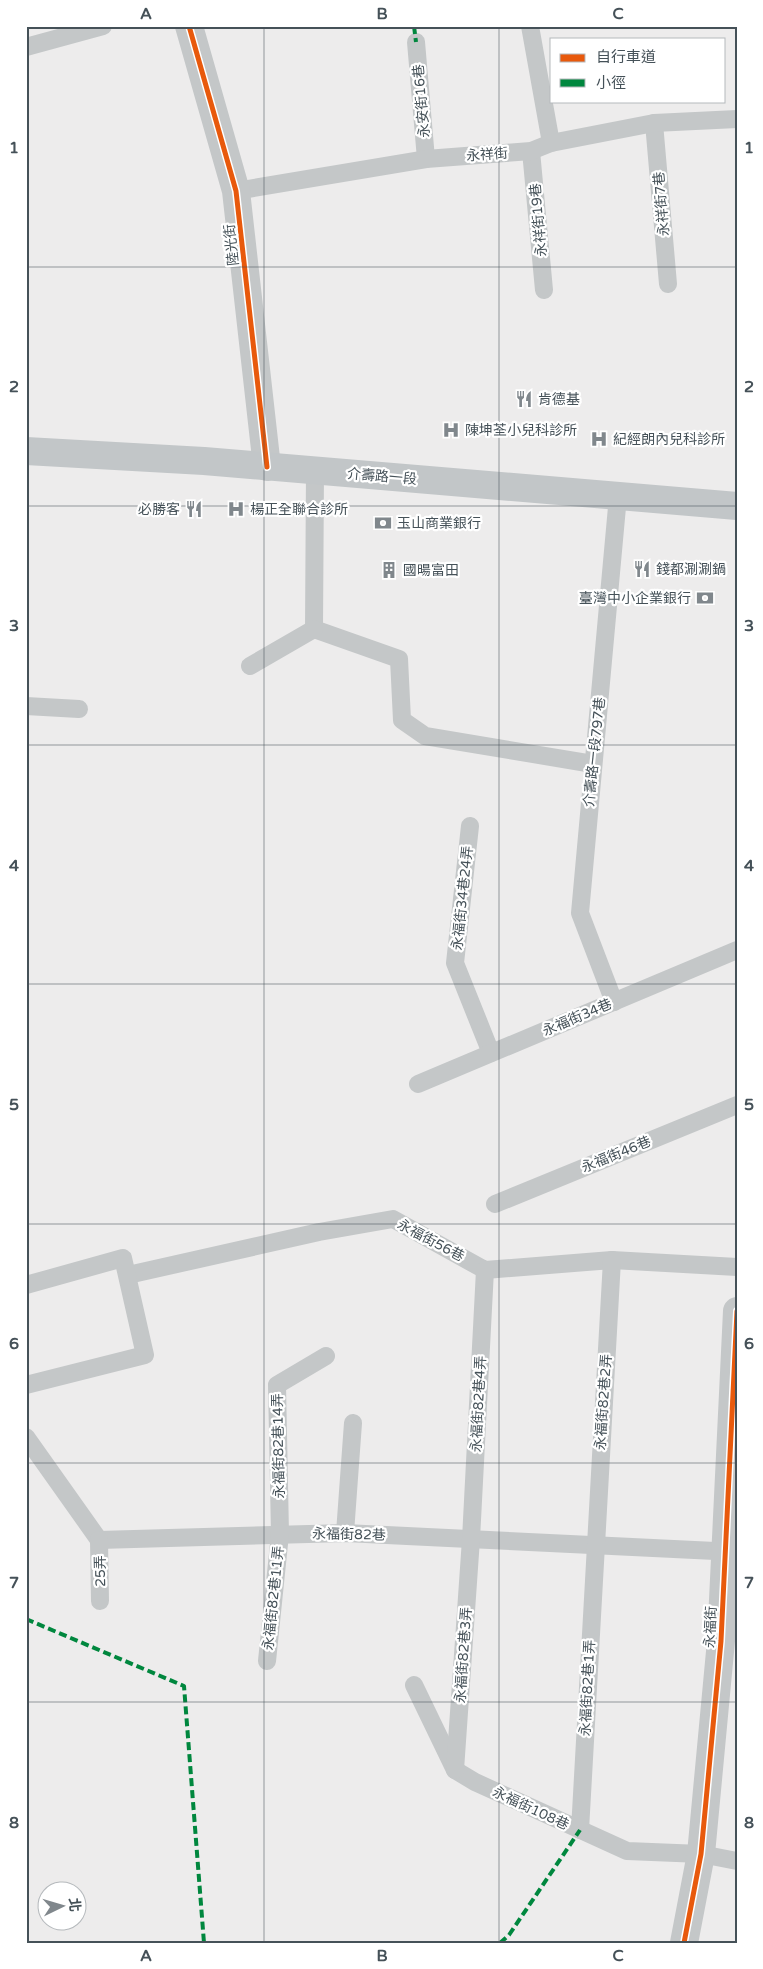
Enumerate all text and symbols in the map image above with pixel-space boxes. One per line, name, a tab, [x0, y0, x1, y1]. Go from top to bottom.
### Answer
text: A	[140, 4, 152, 24]
text: B	[376, 4, 388, 24]
text: C	[612, 4, 624, 24]
legend	[550, 38, 726, 102]
text: 自行車道	[596, 48, 656, 66]
street label: 永安街16巷	[410, 64, 433, 138]
text: 小徑	[596, 74, 626, 92]
text: 1	[9, 138, 19, 158]
text: 1	[744, 138, 754, 158]
street label: 永祥街	[465, 145, 509, 164]
street label: 永祥街7巷	[650, 171, 673, 237]
street label: 永祥街19巷	[527, 183, 550, 257]
street label: 陸光街	[221, 223, 242, 267]
text: 2	[9, 377, 19, 397]
text: 2	[744, 377, 754, 397]
restaurant icon: 肯德基	[514, 389, 534, 409]
place label: 肯德基	[538, 391, 580, 408]
hospital icon: 陳坤荃小兒科診所	[441, 420, 461, 440]
place label: 陳坤荃小兒科診所	[465, 422, 577, 439]
hospital icon: 紀經朗內兒科診所	[589, 429, 609, 449]
place label: 紀經朗內兒科診所	[613, 431, 725, 448]
street label: 介壽路一段	[346, 465, 418, 488]
restaurant icon: 必勝客	[184, 499, 204, 519]
hospital icon: 楊正全聯合診所	[226, 499, 246, 519]
place label: 必勝客	[138, 501, 180, 518]
place label: 楊正全聯合診所	[250, 501, 348, 518]
bank icon: 玉山商業銀行	[373, 513, 393, 533]
place label: 玉山商業銀行	[397, 515, 481, 532]
restaurant icon: 錢都涮涮鍋	[632, 559, 652, 579]
building icon: 國暘富田	[379, 560, 399, 580]
place label: 錢都涮涮鍋	[656, 561, 726, 578]
place label: 國暘富田	[403, 562, 459, 579]
bank icon: 臺灣中小企業銀行	[695, 588, 715, 608]
place label: 臺灣中小企業銀行	[579, 590, 691, 607]
text: 3	[9, 616, 19, 636]
text: 3	[744, 616, 754, 636]
street label: 介壽路一段797巷	[580, 696, 609, 808]
street label: 永福街34巷24弄	[449, 845, 476, 951]
text: 4	[9, 856, 19, 876]
text: 4	[744, 856, 754, 876]
street label: 永福街34巷	[540, 995, 614, 1040]
text: 5	[9, 1095, 19, 1115]
text: 5	[744, 1095, 754, 1115]
street label: 永福街46巷	[579, 1133, 653, 1176]
street label: 永福街56巷	[394, 1216, 467, 1265]
text: 6	[9, 1334, 19, 1354]
text: 6	[744, 1334, 754, 1354]
street label: 永福街82巷2弄	[592, 1353, 615, 1451]
street label: 永福街82巷4弄	[467, 1355, 490, 1453]
street label: 永福街82巷14弄	[269, 1393, 288, 1499]
street label: 永福街82巷	[312, 1525, 386, 1544]
street label: 永福街82巷11弄	[260, 1545, 287, 1651]
street label: 25弄	[92, 1555, 109, 1587]
text: 7	[9, 1573, 19, 1593]
text: 7	[744, 1573, 754, 1593]
street label: 永福街82巷3弄	[452, 1606, 475, 1704]
street label: 永福街	[701, 1606, 720, 1648]
street label: 永福街82巷1弄	[576, 1639, 599, 1737]
street label: 永福街108巷	[490, 1783, 572, 1834]
text: 8	[9, 1813, 19, 1833]
text: 8	[744, 1813, 754, 1833]
north arrow	[38, 1882, 88, 1932]
text: 北	[65, 1897, 84, 1913]
text: A	[140, 1946, 152, 1966]
text: B	[376, 1946, 388, 1966]
text: C	[612, 1946, 624, 1966]

